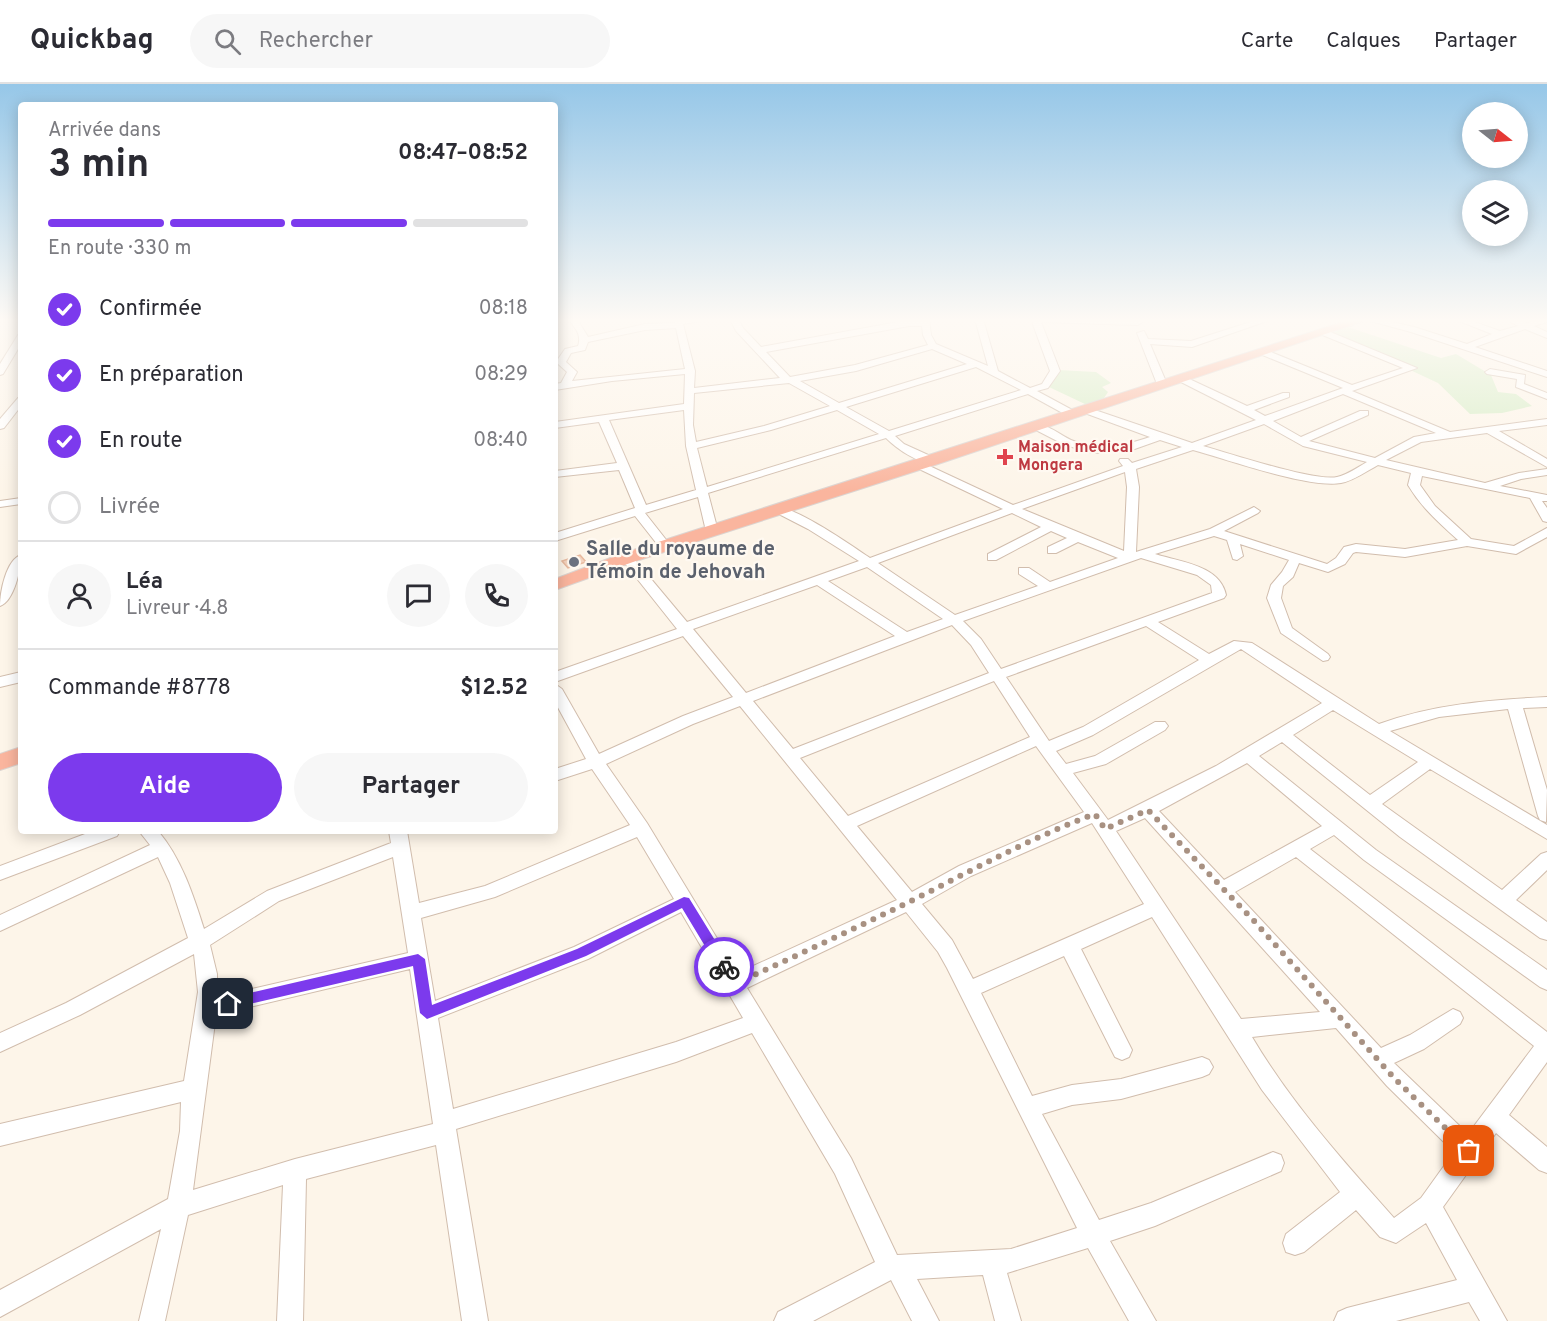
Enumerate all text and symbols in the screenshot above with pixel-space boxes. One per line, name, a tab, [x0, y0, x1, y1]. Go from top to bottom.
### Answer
search box	[190, 14, 610, 68]
text: Quickbag	[30, 23, 154, 59]
icon: search	[211, 25, 244, 58]
text: Rechercher	[259, 28, 373, 55]
text: Carte	[1241, 28, 1293, 55]
text: Calques	[1326, 28, 1401, 55]
text: Partager	[1434, 28, 1517, 55]
north arrow	[1462, 102, 1528, 168]
map controls	[1462, 102, 1528, 246]
text: Arrivée dans	[48, 118, 161, 144]
text: 08:47–08:52	[398, 140, 528, 167]
text: 3 min	[48, 142, 149, 191]
button: layers	[1462, 180, 1528, 246]
text: En route · 330 m	[48, 236, 191, 262]
icon: check	[48, 293, 81, 326]
text: Confirmée	[99, 296, 202, 323]
text: 08:18	[479, 296, 528, 322]
icon: check	[48, 359, 81, 392]
text: En préparation	[99, 362, 244, 389]
text: 08:29	[474, 362, 528, 388]
icon: check	[48, 425, 81, 458]
text: En route	[99, 428, 182, 455]
text: 08:40	[473, 428, 528, 454]
place label: Maison médical Mongera	[1018, 438, 1133, 476]
marker: Maison médical Mongera	[996, 448, 1014, 466]
text: Livrée	[99, 494, 160, 521]
place label: Salle du royaume de Témoin de Jehovah	[586, 537, 775, 586]
marker: Salle du royaume de Témoin de Jehovah	[567, 555, 581, 569]
button: person	[48, 564, 111, 627]
button: chat	[387, 564, 450, 627]
button: phone	[465, 564, 528, 627]
text: Léa	[126, 569, 163, 596]
text: Livreur · 4.8	[126, 596, 228, 622]
text: Commande #8778	[48, 675, 231, 702]
text: $12.52	[460, 675, 528, 702]
button: Aide	[48, 753, 282, 822]
button: Partager	[294, 753, 528, 822]
courier	[694, 937, 754, 997]
icon: bike	[708, 951, 741, 984]
pin	[202, 978, 253, 1029]
icon: home	[211, 987, 244, 1020]
pin	[1443, 1125, 1494, 1176]
icon: bag	[1452, 1134, 1485, 1167]

